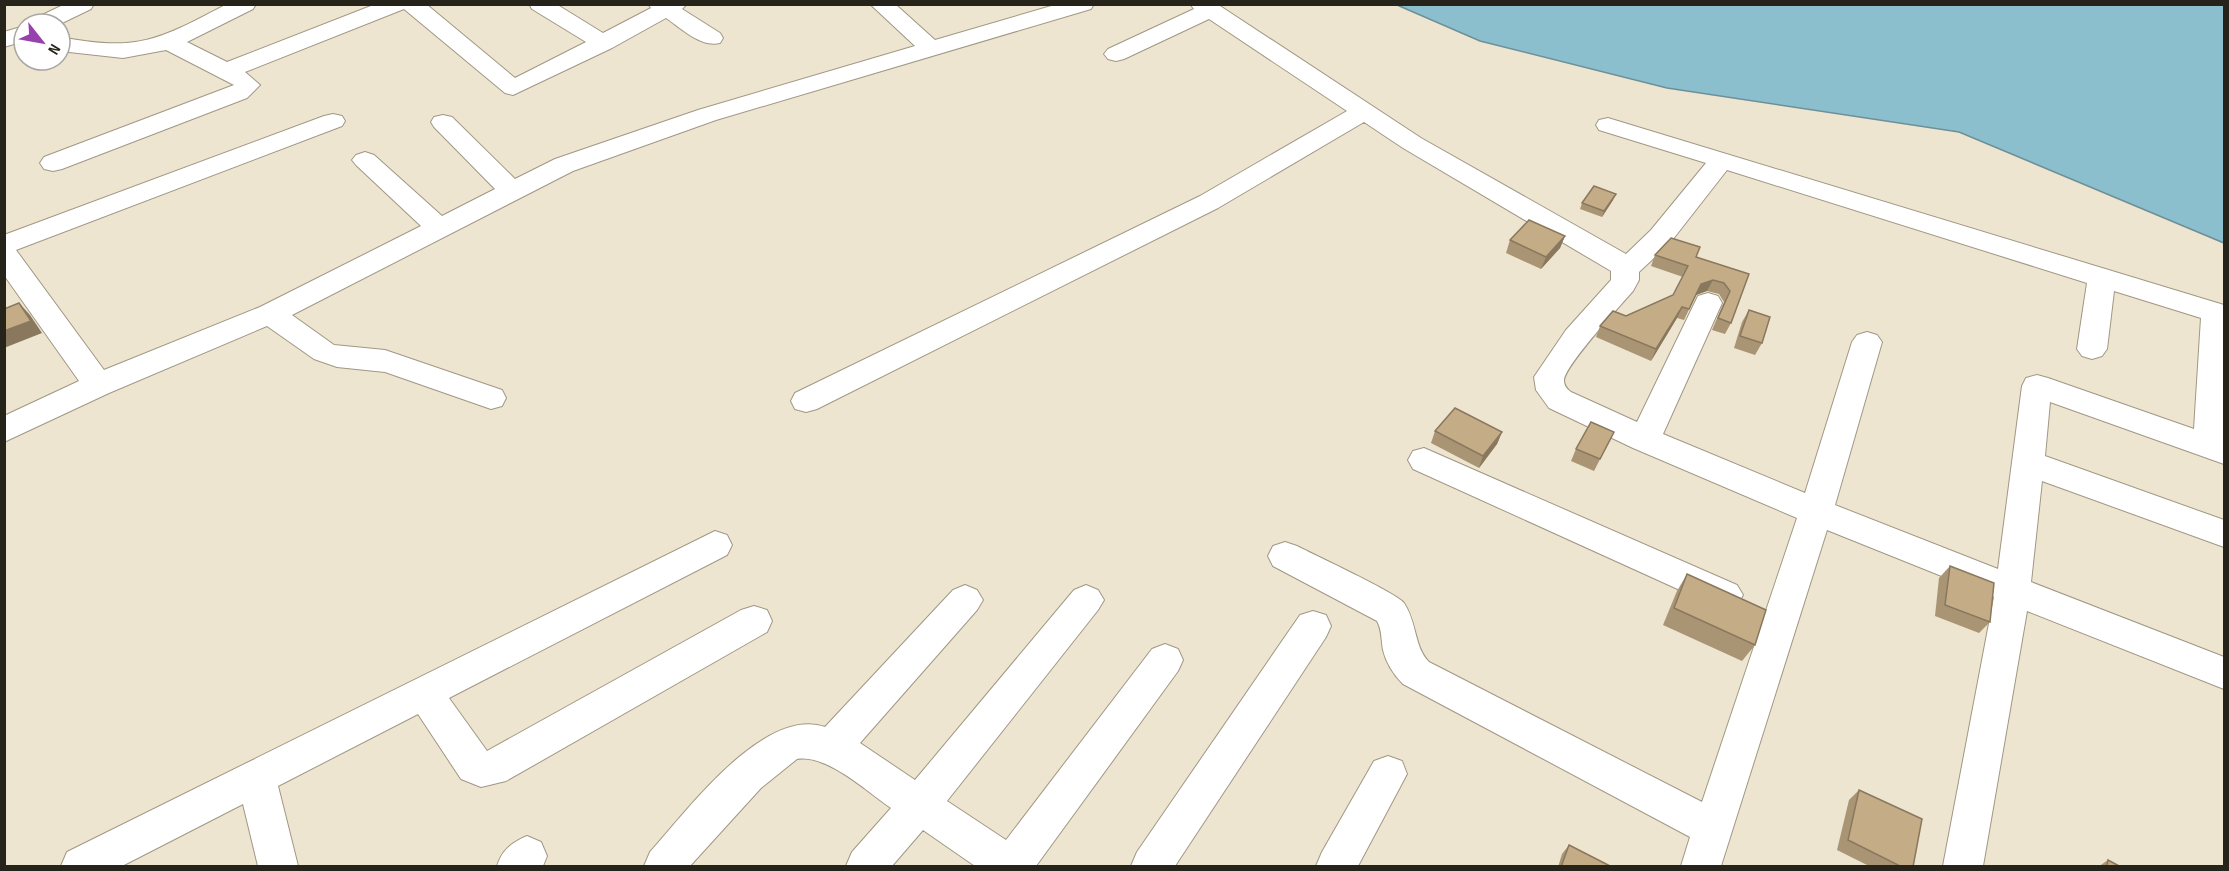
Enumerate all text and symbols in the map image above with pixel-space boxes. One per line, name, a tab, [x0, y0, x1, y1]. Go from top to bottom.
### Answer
north arrow	[12, 12, 72, 72]
text: N	[43, 40, 64, 58]

